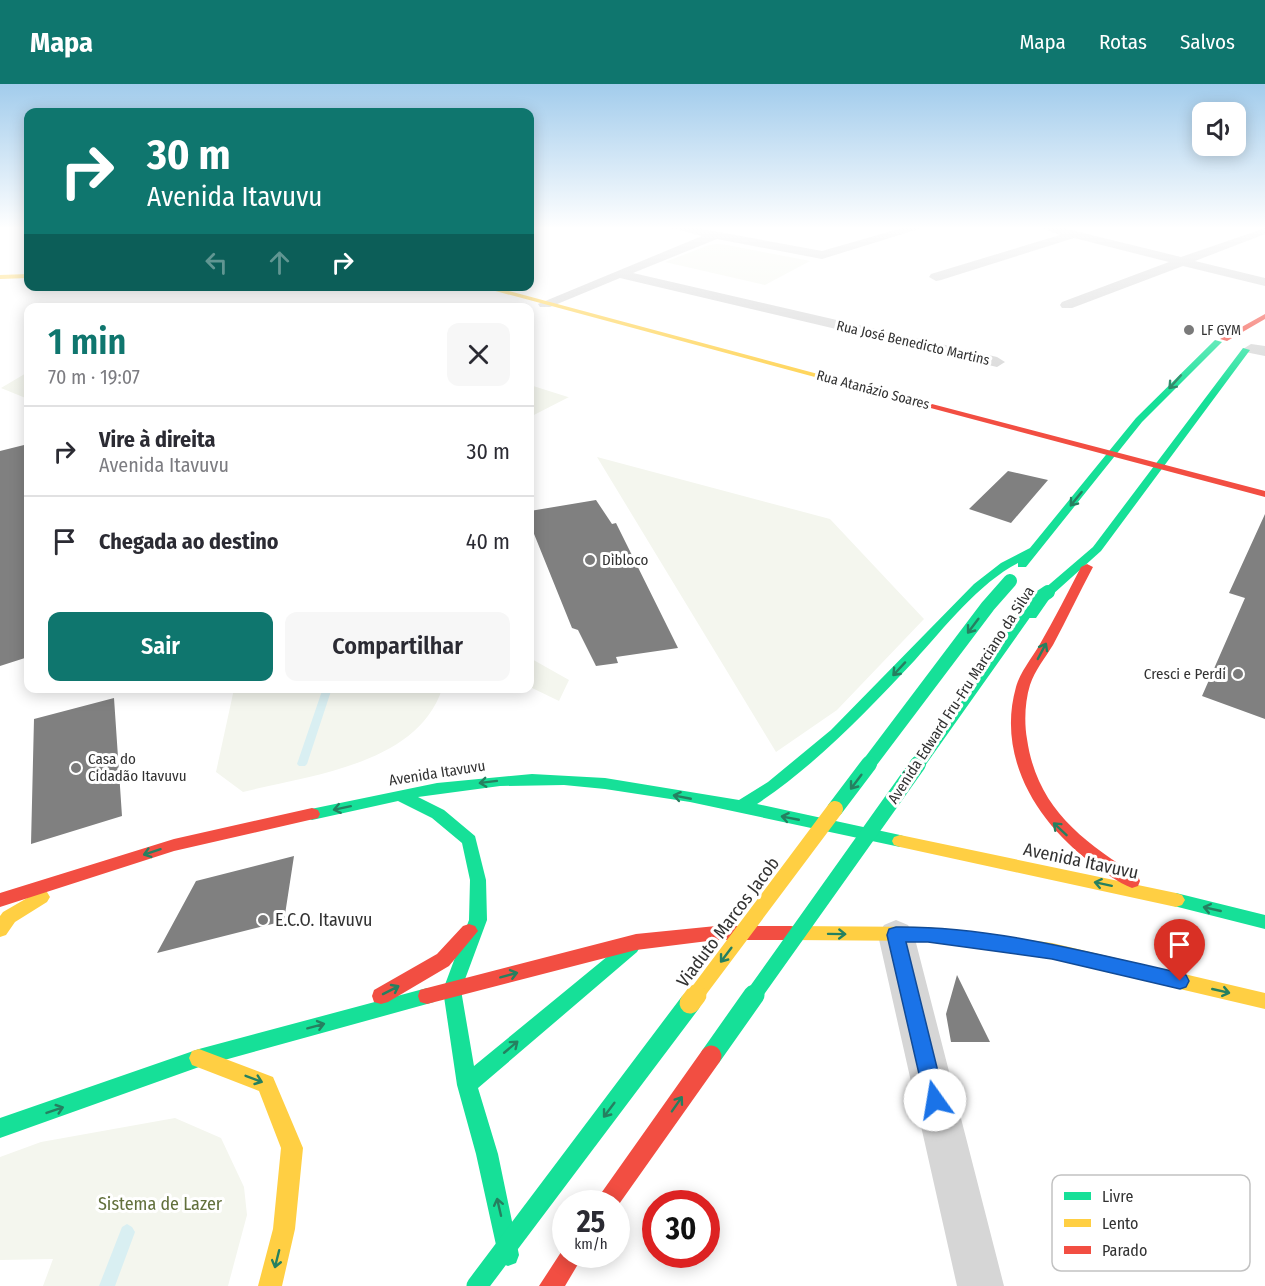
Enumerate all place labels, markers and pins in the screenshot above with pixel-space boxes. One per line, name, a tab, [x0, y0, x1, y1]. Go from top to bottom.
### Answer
place label: LF GYM	[1201, 322, 1241, 339]
marker: LF GYM	[1182, 323, 1196, 337]
place label: Dibloco	[602, 551, 648, 569]
marker: Dibloco	[583, 553, 597, 567]
place label: Cresci e Perdi	[1144, 665, 1226, 683]
marker: Cresci e Perdi	[1231, 667, 1245, 681]
place label: Casa do Cidadão Itavuvu	[88, 750, 187, 785]
marker: Casa do Cidadão Itavuvu	[69, 761, 83, 775]
place label: E.C.O. Itavuvu	[275, 909, 372, 931]
marker: E.C.O. Itavuvu	[256, 913, 270, 927]
pin	[1154, 919, 1205, 981]

